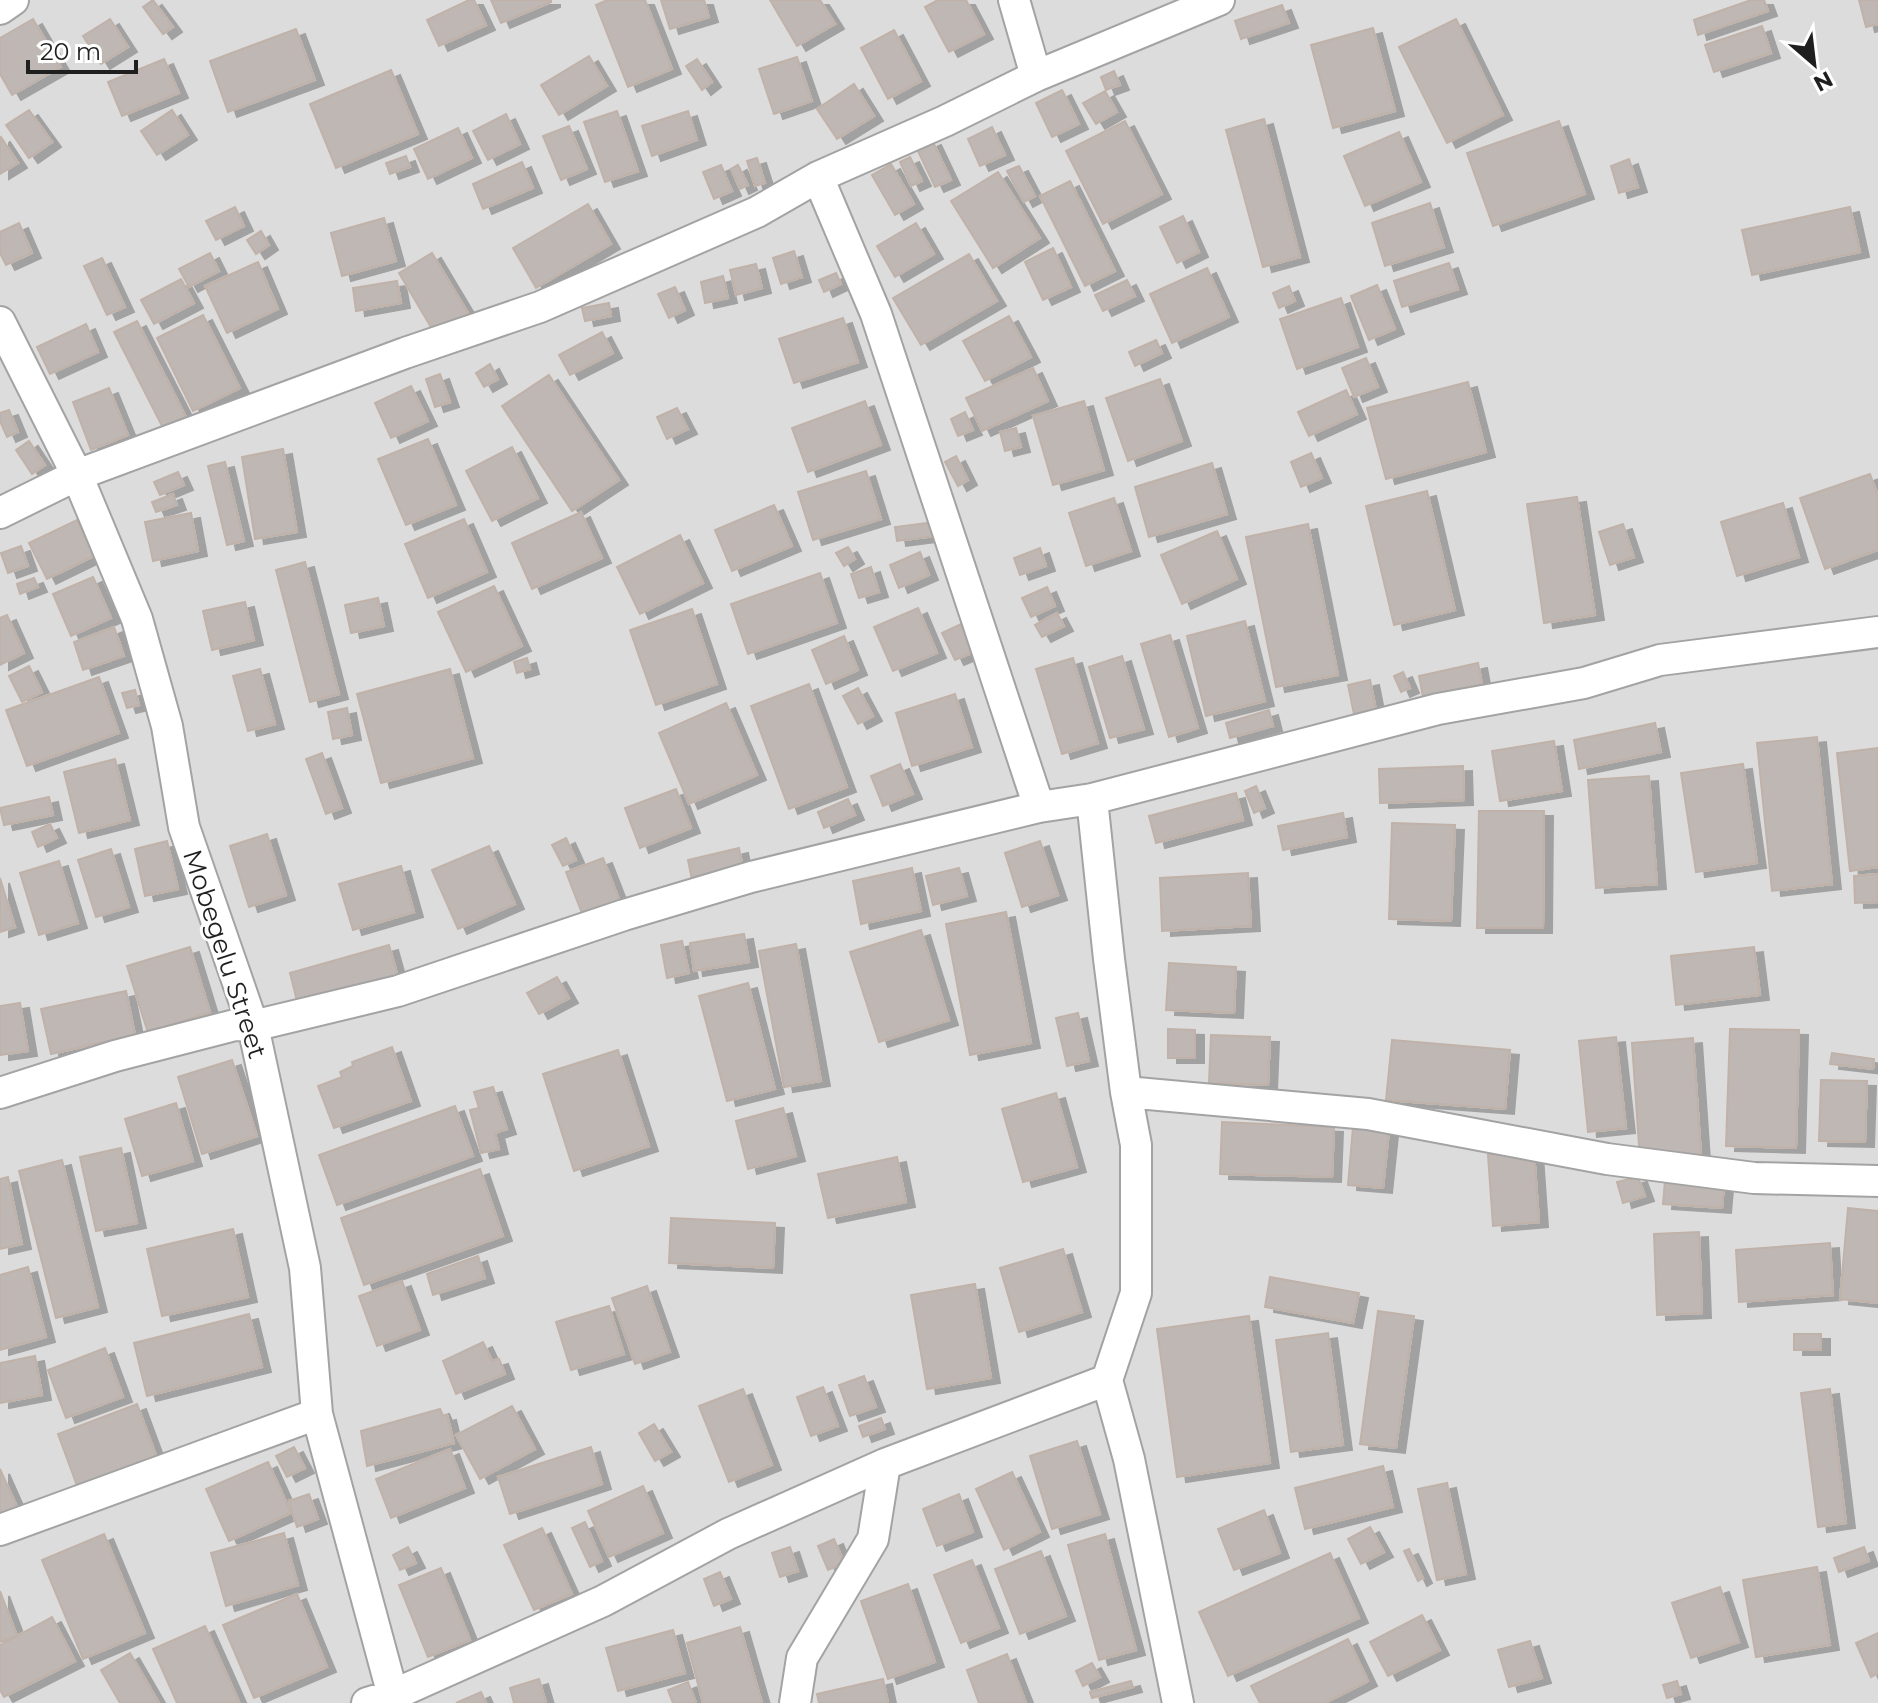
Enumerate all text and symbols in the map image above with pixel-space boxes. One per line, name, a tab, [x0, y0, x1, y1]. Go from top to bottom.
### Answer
scale bar	[28, 24, 136, 74]
north arrow	[1774, 24, 1854, 104]
text: 20 m	[40, 37, 101, 66]
text: N	[1809, 65, 1837, 97]
street label: Mobegelu Street	[176, 845, 274, 1063]

